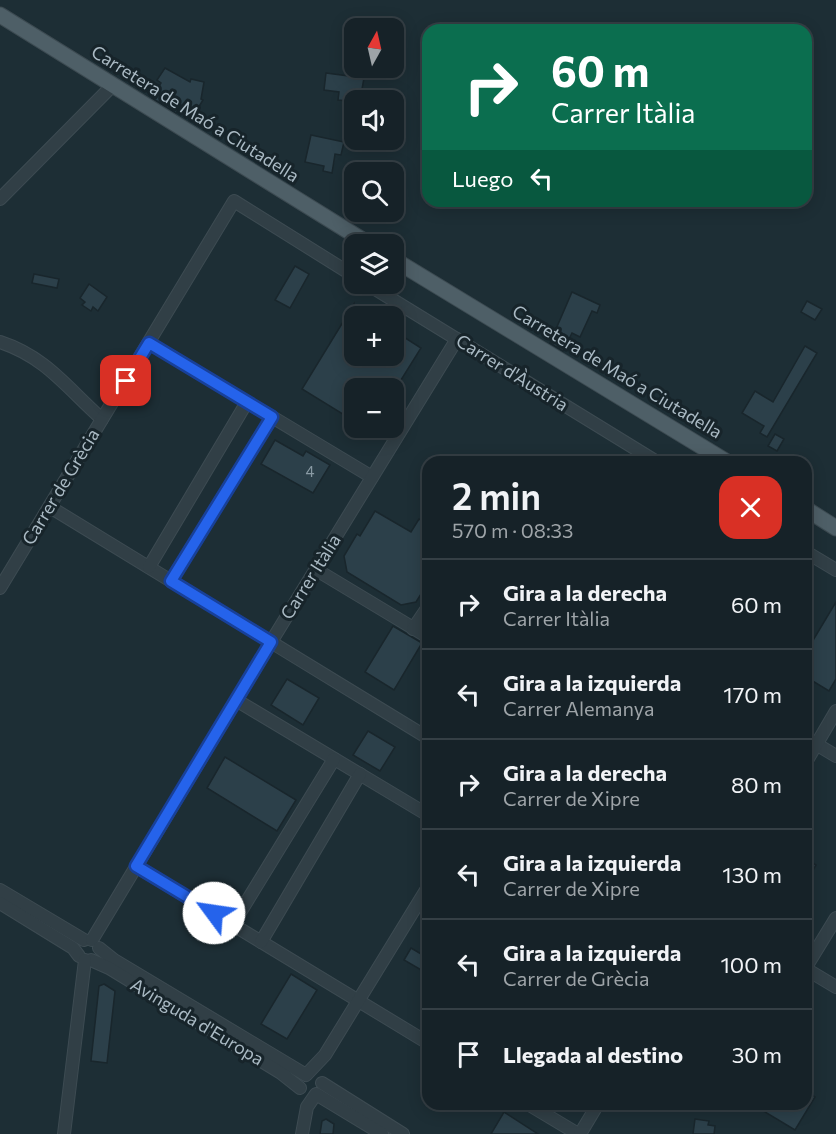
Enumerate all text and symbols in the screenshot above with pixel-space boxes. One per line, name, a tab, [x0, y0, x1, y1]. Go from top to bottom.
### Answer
north arrow	[344, 18, 404, 78]
map controls	[344, 18, 404, 438]
street label: Carretera de Maó a Ciutadella	[88, 40, 304, 186]
text: 60 m	[551, 44, 650, 96]
icon: right	[452, 48, 530, 126]
button: sound	[344, 90, 404, 150]
text: Carrer Itàlia	[551, 96, 695, 129]
button: search	[344, 162, 404, 222]
icon: left	[525, 162, 558, 195]
text: Luego	[452, 165, 513, 192]
button: layers	[344, 234, 404, 294]
street label: Carretera de Maó a Ciutadella	[509, 300, 726, 443]
button: +	[344, 306, 404, 366]
street label: Carrer d'Àustria	[452, 329, 573, 415]
pin	[100, 355, 151, 406]
icon: arrive	[109, 364, 142, 397]
button: −	[344, 378, 404, 438]
street label: Carrer de Grècia	[17, 424, 104, 549]
house number: 4	[306, 462, 315, 480]
text: 2 min	[452, 473, 541, 517]
button: close	[719, 476, 782, 539]
text: 570 m · 08:33	[452, 518, 573, 542]
street label: Carrer Itàlia	[275, 530, 345, 623]
text: Gira a la derecha	[503, 579, 667, 606]
icon: right	[452, 588, 485, 621]
text: 60 m	[731, 591, 782, 618]
text: Carrer Itàlia	[503, 606, 610, 630]
text: Gira a la izquierda	[503, 669, 681, 696]
icon: left	[452, 678, 485, 711]
text: 170 m	[723, 681, 782, 708]
text: Carrer Alemanya	[503, 696, 654, 720]
text: Gira a la derecha	[503, 759, 667, 786]
icon: right	[452, 768, 485, 801]
text: 80 m	[731, 771, 782, 798]
text: Carrer de Xipre	[503, 786, 640, 810]
text: Gira a la izquierda	[503, 849, 681, 876]
icon: left	[452, 858, 485, 891]
text: 130 m	[722, 861, 782, 888]
text: Carrer de Xipre	[503, 876, 640, 900]
position arrow	[182, 881, 246, 945]
text: Gira a la izquierda	[503, 939, 681, 966]
icon: left	[452, 948, 485, 981]
text: 100 m	[720, 951, 782, 978]
text: Carrer de Grècia	[503, 966, 649, 990]
street label: Avinguda d'Europa	[127, 973, 268, 1070]
icon: arrive	[452, 1038, 485, 1071]
text: Llegada al destino	[503, 1041, 683, 1068]
text: 30 m	[732, 1041, 782, 1068]

